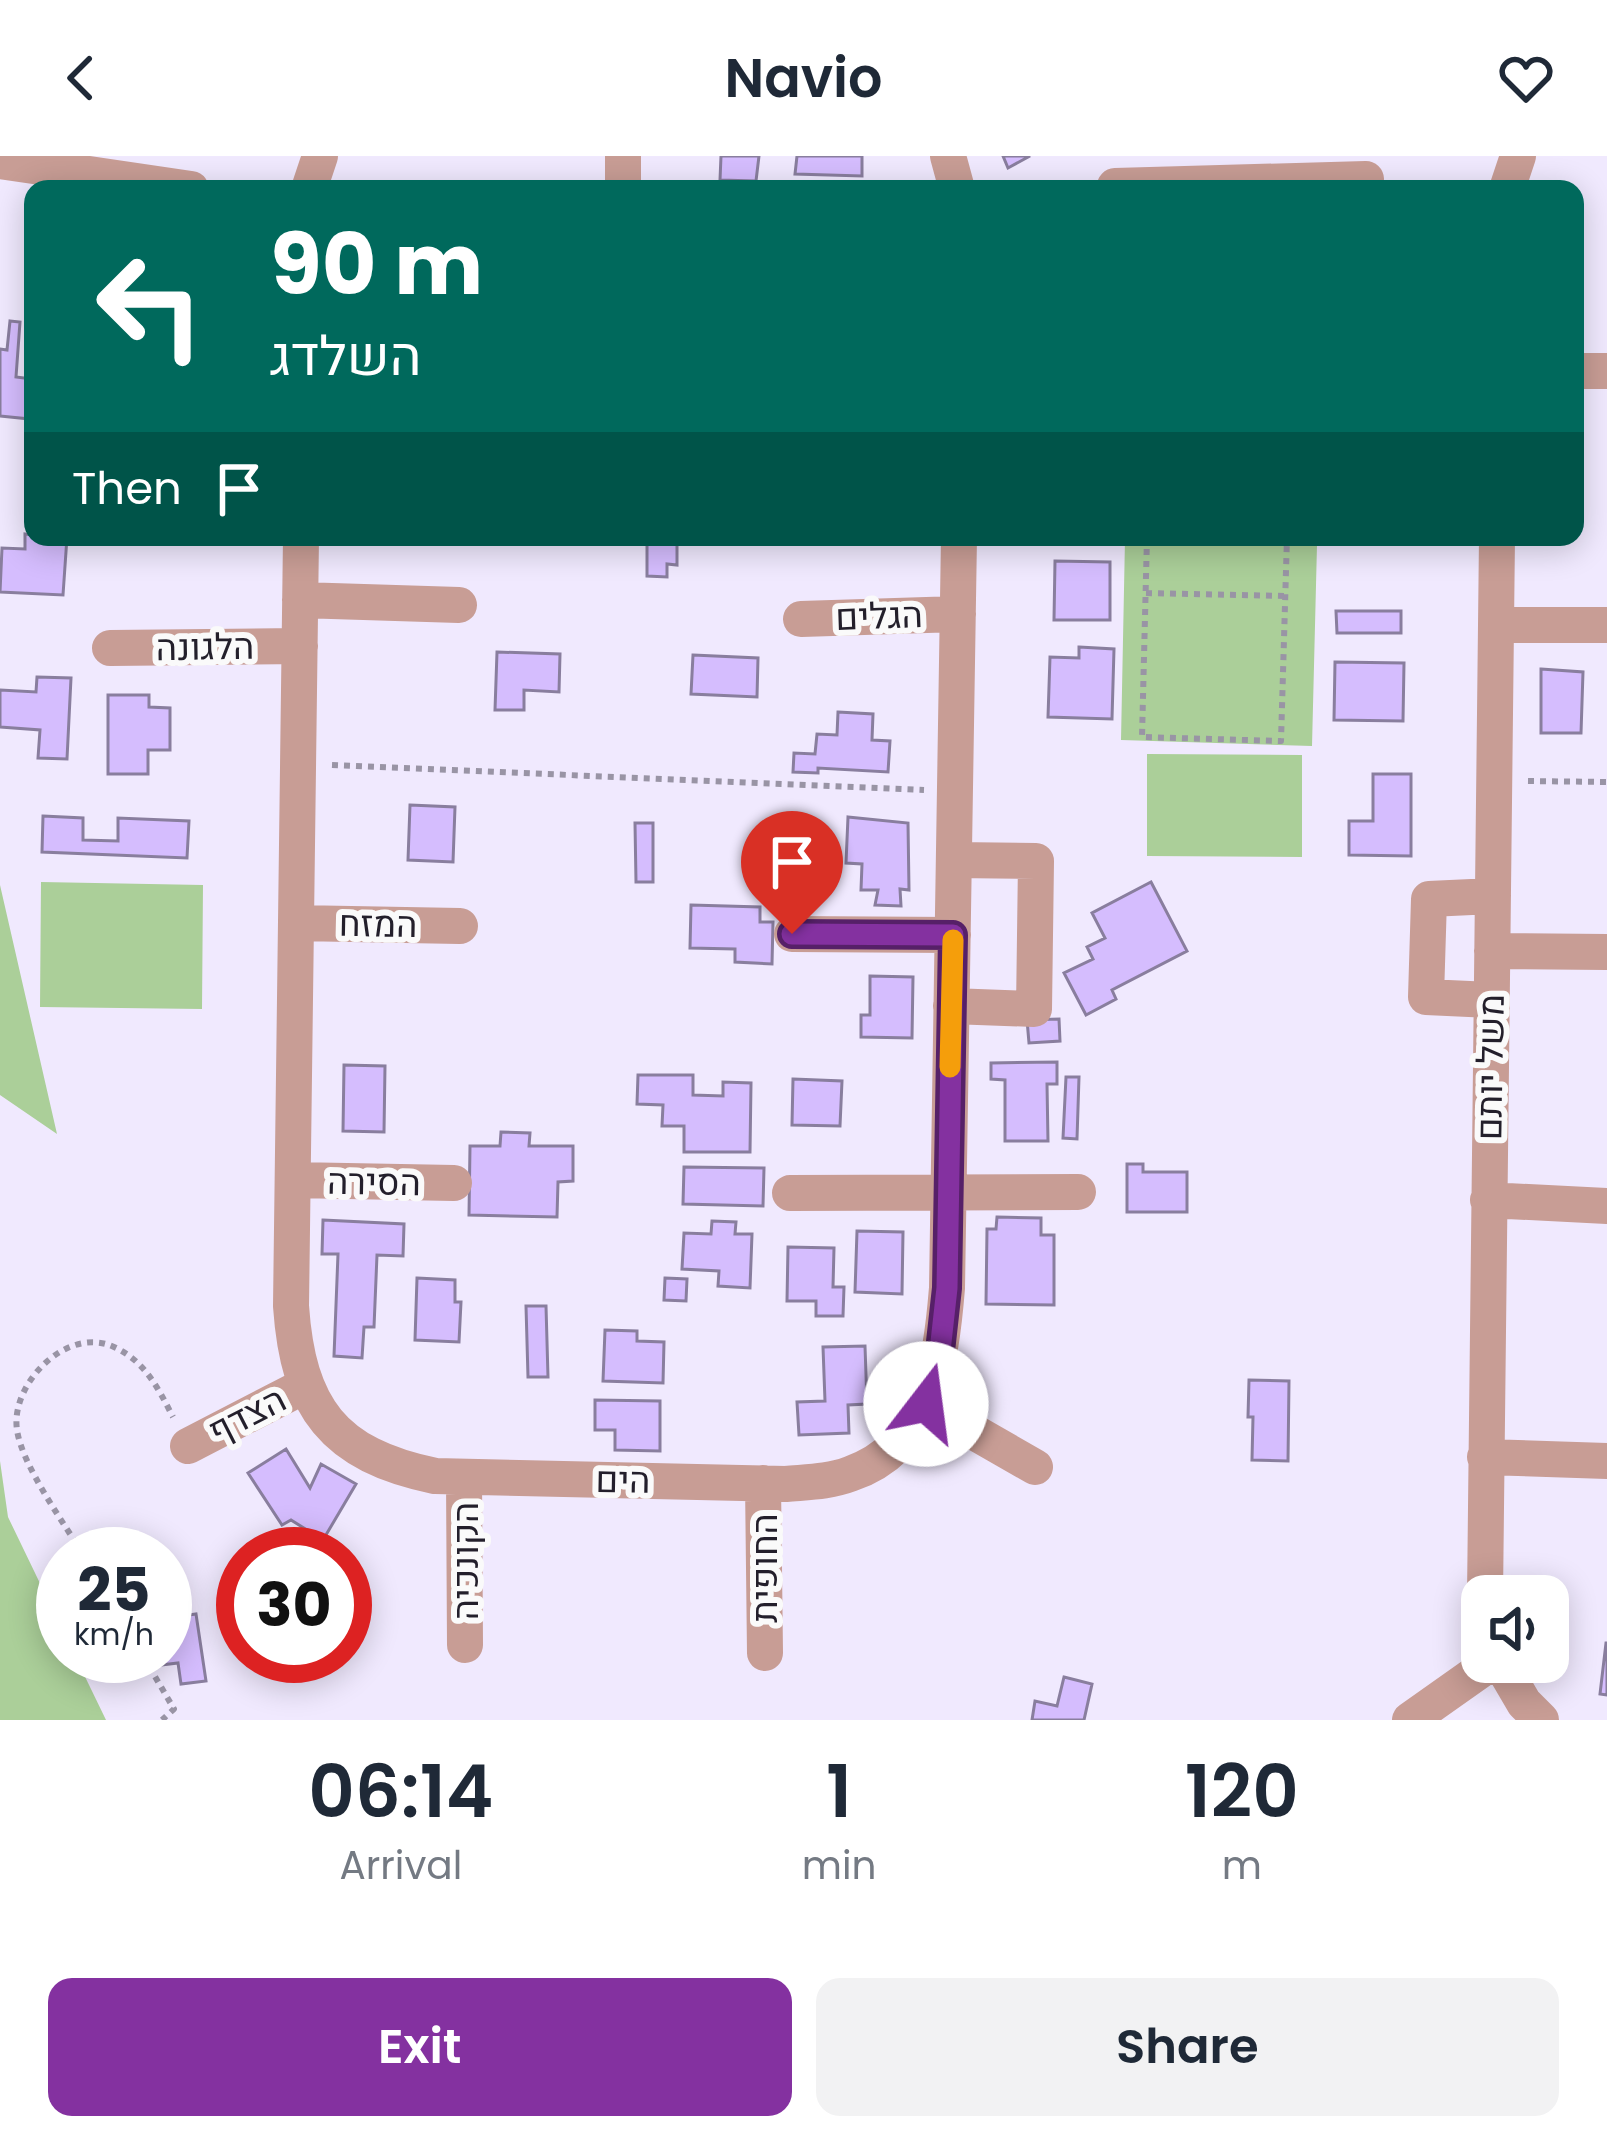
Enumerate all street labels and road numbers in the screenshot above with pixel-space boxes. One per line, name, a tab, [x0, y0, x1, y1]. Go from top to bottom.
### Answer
street label: הגלים	[834, 589, 924, 643]
street label: הלגונה	[155, 621, 255, 673]
street label: המזח	[338, 898, 418, 950]
street label: משל יותם	[1463, 993, 1517, 1141]
street label: הסירה	[327, 1156, 421, 1208]
street label: הצדף	[199, 1374, 295, 1456]
street label: הים	[595, 1454, 651, 1506]
street label: הקונכיה	[440, 1502, 491, 1620]
street label: החופית	[739, 1513, 790, 1623]

